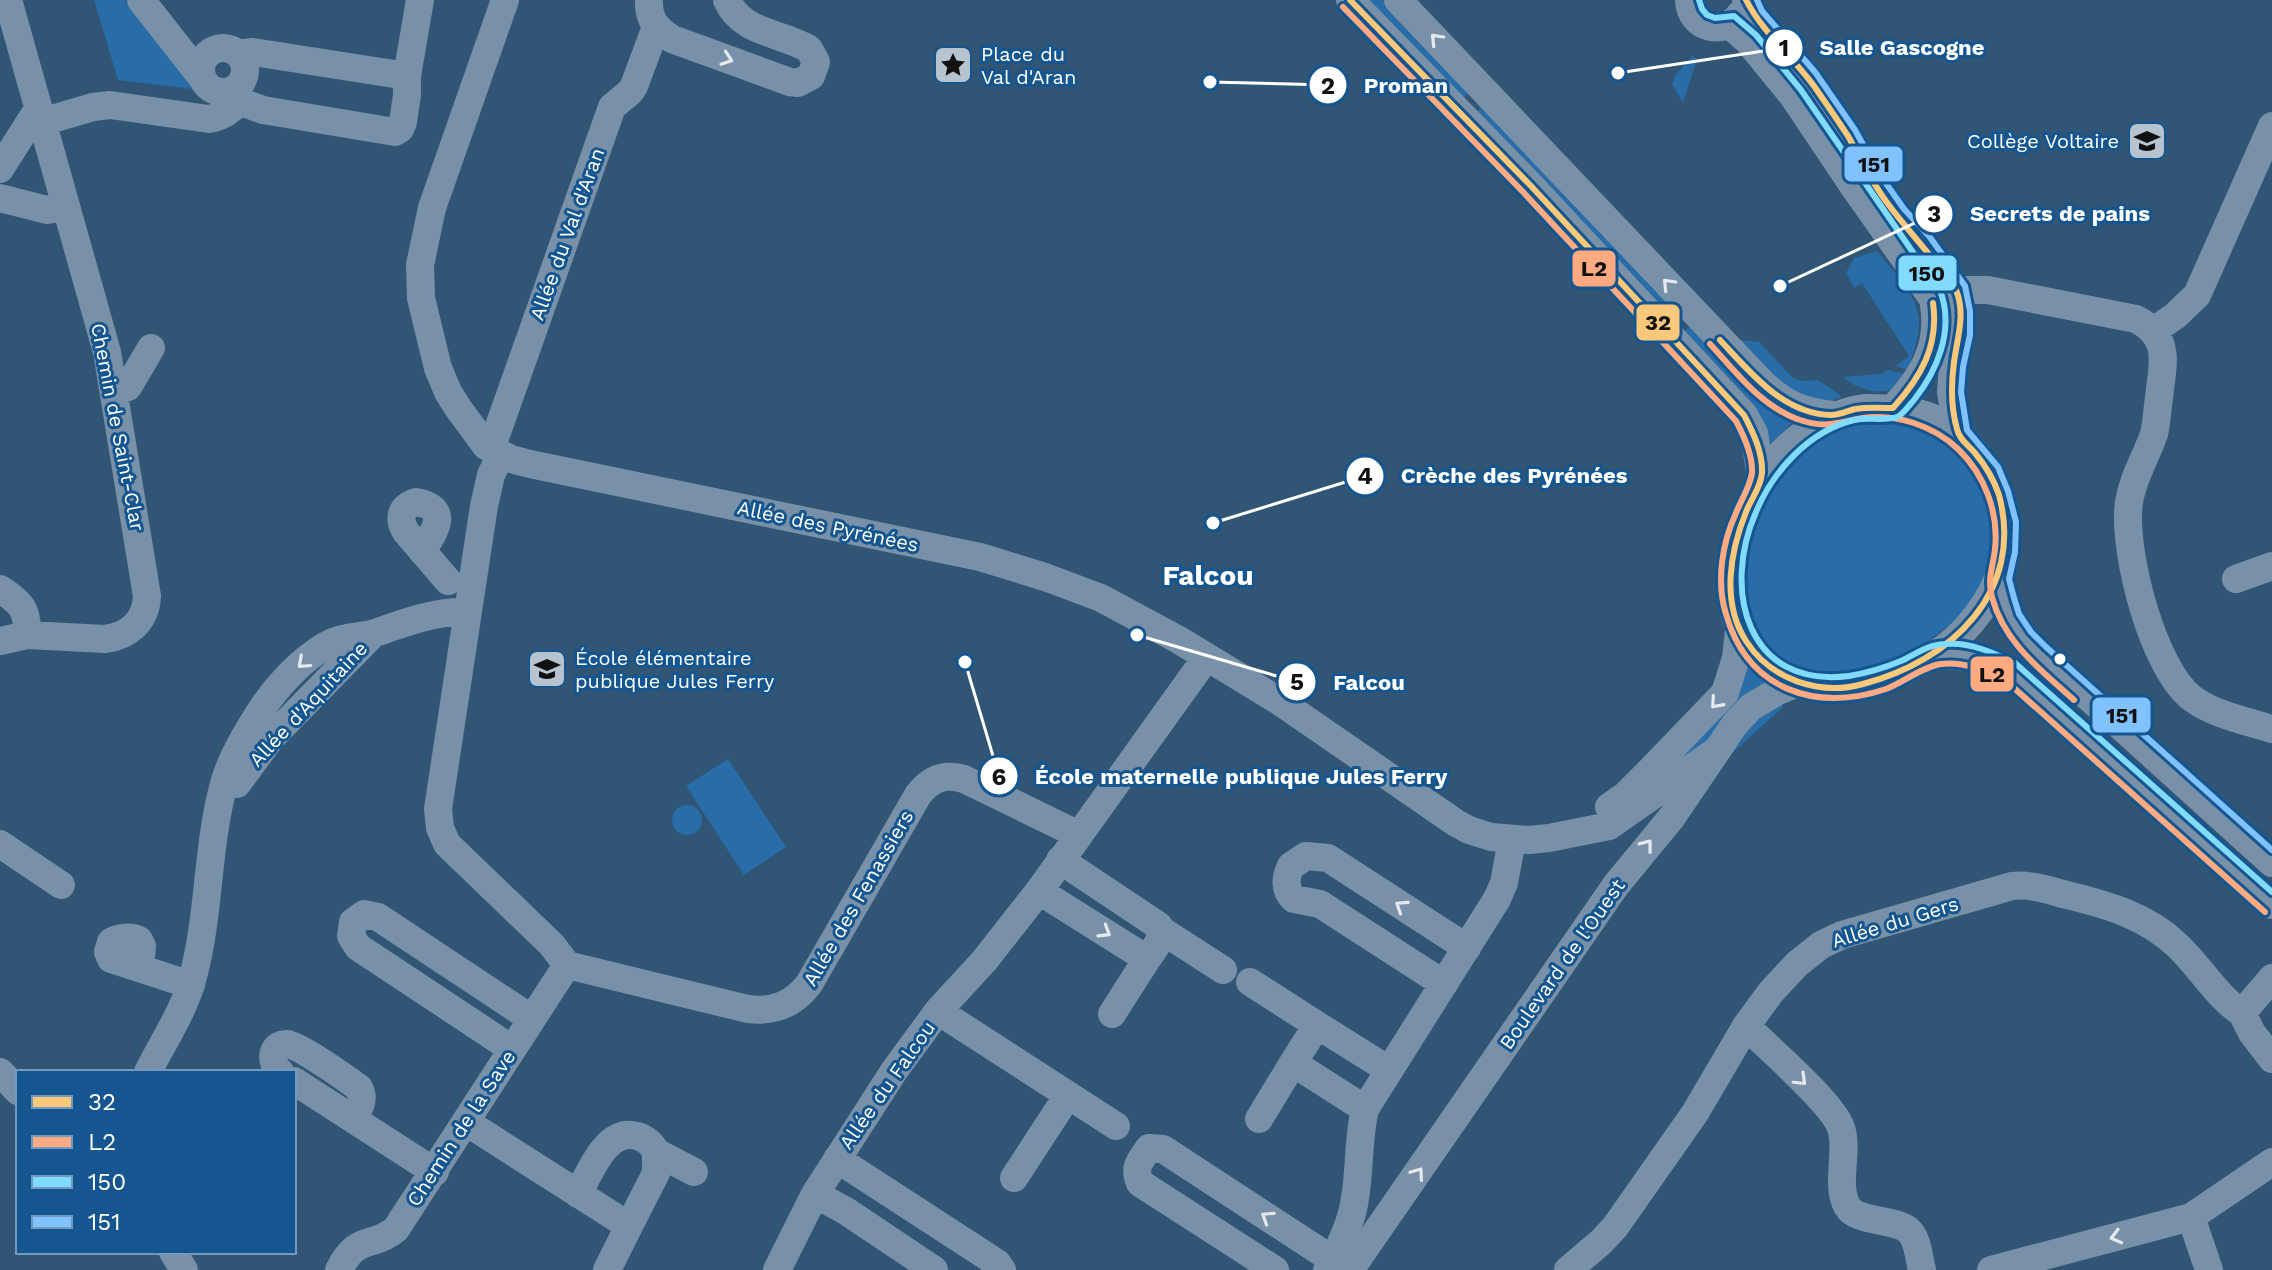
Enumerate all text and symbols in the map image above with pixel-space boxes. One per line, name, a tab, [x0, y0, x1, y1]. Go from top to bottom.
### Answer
callout: Salle Gascogne	[1764, 25, 2001, 71]
one-way arrow	[1431, 34, 1445, 48]
text: 1	[1779, 34, 1789, 62]
text: Salle Gascogne	[1820, 35, 1984, 60]
place label: Place du Val d'Aran	[981, 42, 1076, 89]
place icon: Place du Val d'Aran	[932, 44, 974, 86]
one-way arrow	[719, 50, 733, 66]
callout: Proman	[1308, 62, 1465, 108]
text: 2	[1321, 72, 1335, 100]
text: Proman	[1364, 73, 1448, 98]
school or university icon: Collège Voltaire	[2126, 120, 2168, 162]
place label: Collège Voltaire	[1967, 129, 2119, 153]
street label: Allée du Val d'Aran	[525, 145, 609, 323]
line badge: 151	[1843, 145, 1904, 183]
text: 151	[1858, 152, 1890, 177]
callout: Secrets de pains	[1914, 191, 2166, 237]
text: 3	[1927, 200, 1941, 228]
text: Secrets de pains	[1970, 201, 2150, 226]
line badge: L2	[1571, 249, 1617, 288]
line badge: 150	[1897, 254, 1958, 292]
text: L2	[1581, 256, 1607, 281]
text: 150	[1909, 261, 1945, 286]
one-way arrow	[1663, 279, 1677, 293]
line badge: 32	[1635, 303, 1681, 342]
text: 32	[1645, 310, 1671, 335]
street label: Chemin de Saint-Clar	[86, 321, 150, 533]
callout: Crèche des Pyrénées	[1345, 453, 1644, 499]
text: 4	[1357, 462, 1373, 490]
text: Crèche des Pyrénées	[1401, 463, 1628, 488]
street label: Allée des Pyrénées	[735, 495, 921, 557]
district label: Falcou	[1162, 559, 1254, 592]
street label: Allée d'Aquitaine	[244, 636, 372, 772]
place label: École élémentaire publique Jules Ferry	[575, 646, 775, 693]
school or university icon: École élémentaire publique Jules Ferry	[526, 648, 568, 690]
unlabelled marker	[2052, 651, 2068, 667]
one-way arrow	[298, 654, 312, 669]
line badge: L2	[1969, 655, 2015, 693]
callout: Falcou	[1277, 659, 1421, 705]
text: L2	[1979, 662, 2005, 687]
text: 5	[1290, 668, 1304, 696]
text: Falcou	[1333, 670, 1405, 695]
one-way arrow	[1711, 694, 1726, 709]
line badge: 151	[2091, 696, 2152, 734]
text: 151	[2106, 703, 2138, 728]
callout: École maternelle publique Jules Ferry	[979, 753, 1464, 799]
text: 6	[992, 763, 1006, 791]
text: École maternelle publique Jules Ferry	[1035, 764, 1448, 789]
street label: Allée des Fenassiers	[798, 806, 918, 990]
one-way arrow	[1637, 839, 1651, 854]
street label: Boulevard de l'Ouest	[1494, 874, 1630, 1054]
street label: Allée du Gers	[1829, 891, 1961, 953]
one-way arrow	[1395, 900, 1410, 915]
one-way arrow	[1096, 923, 1110, 938]
street label: Allée du Falcou	[834, 1016, 940, 1154]
street label: Chemin de la Save	[402, 1045, 520, 1211]
legend	[16, 1070, 296, 1254]
one-way arrow	[1792, 1071, 1806, 1086]
text: 32	[88, 1088, 116, 1116]
text: L2	[88, 1128, 116, 1156]
text: 150	[88, 1168, 126, 1196]
one-way arrow	[1408, 1168, 1423, 1182]
text: 151	[88, 1208, 121, 1236]
one-way arrow	[1262, 1212, 1276, 1227]
one-way arrow	[2110, 1227, 2124, 1244]

